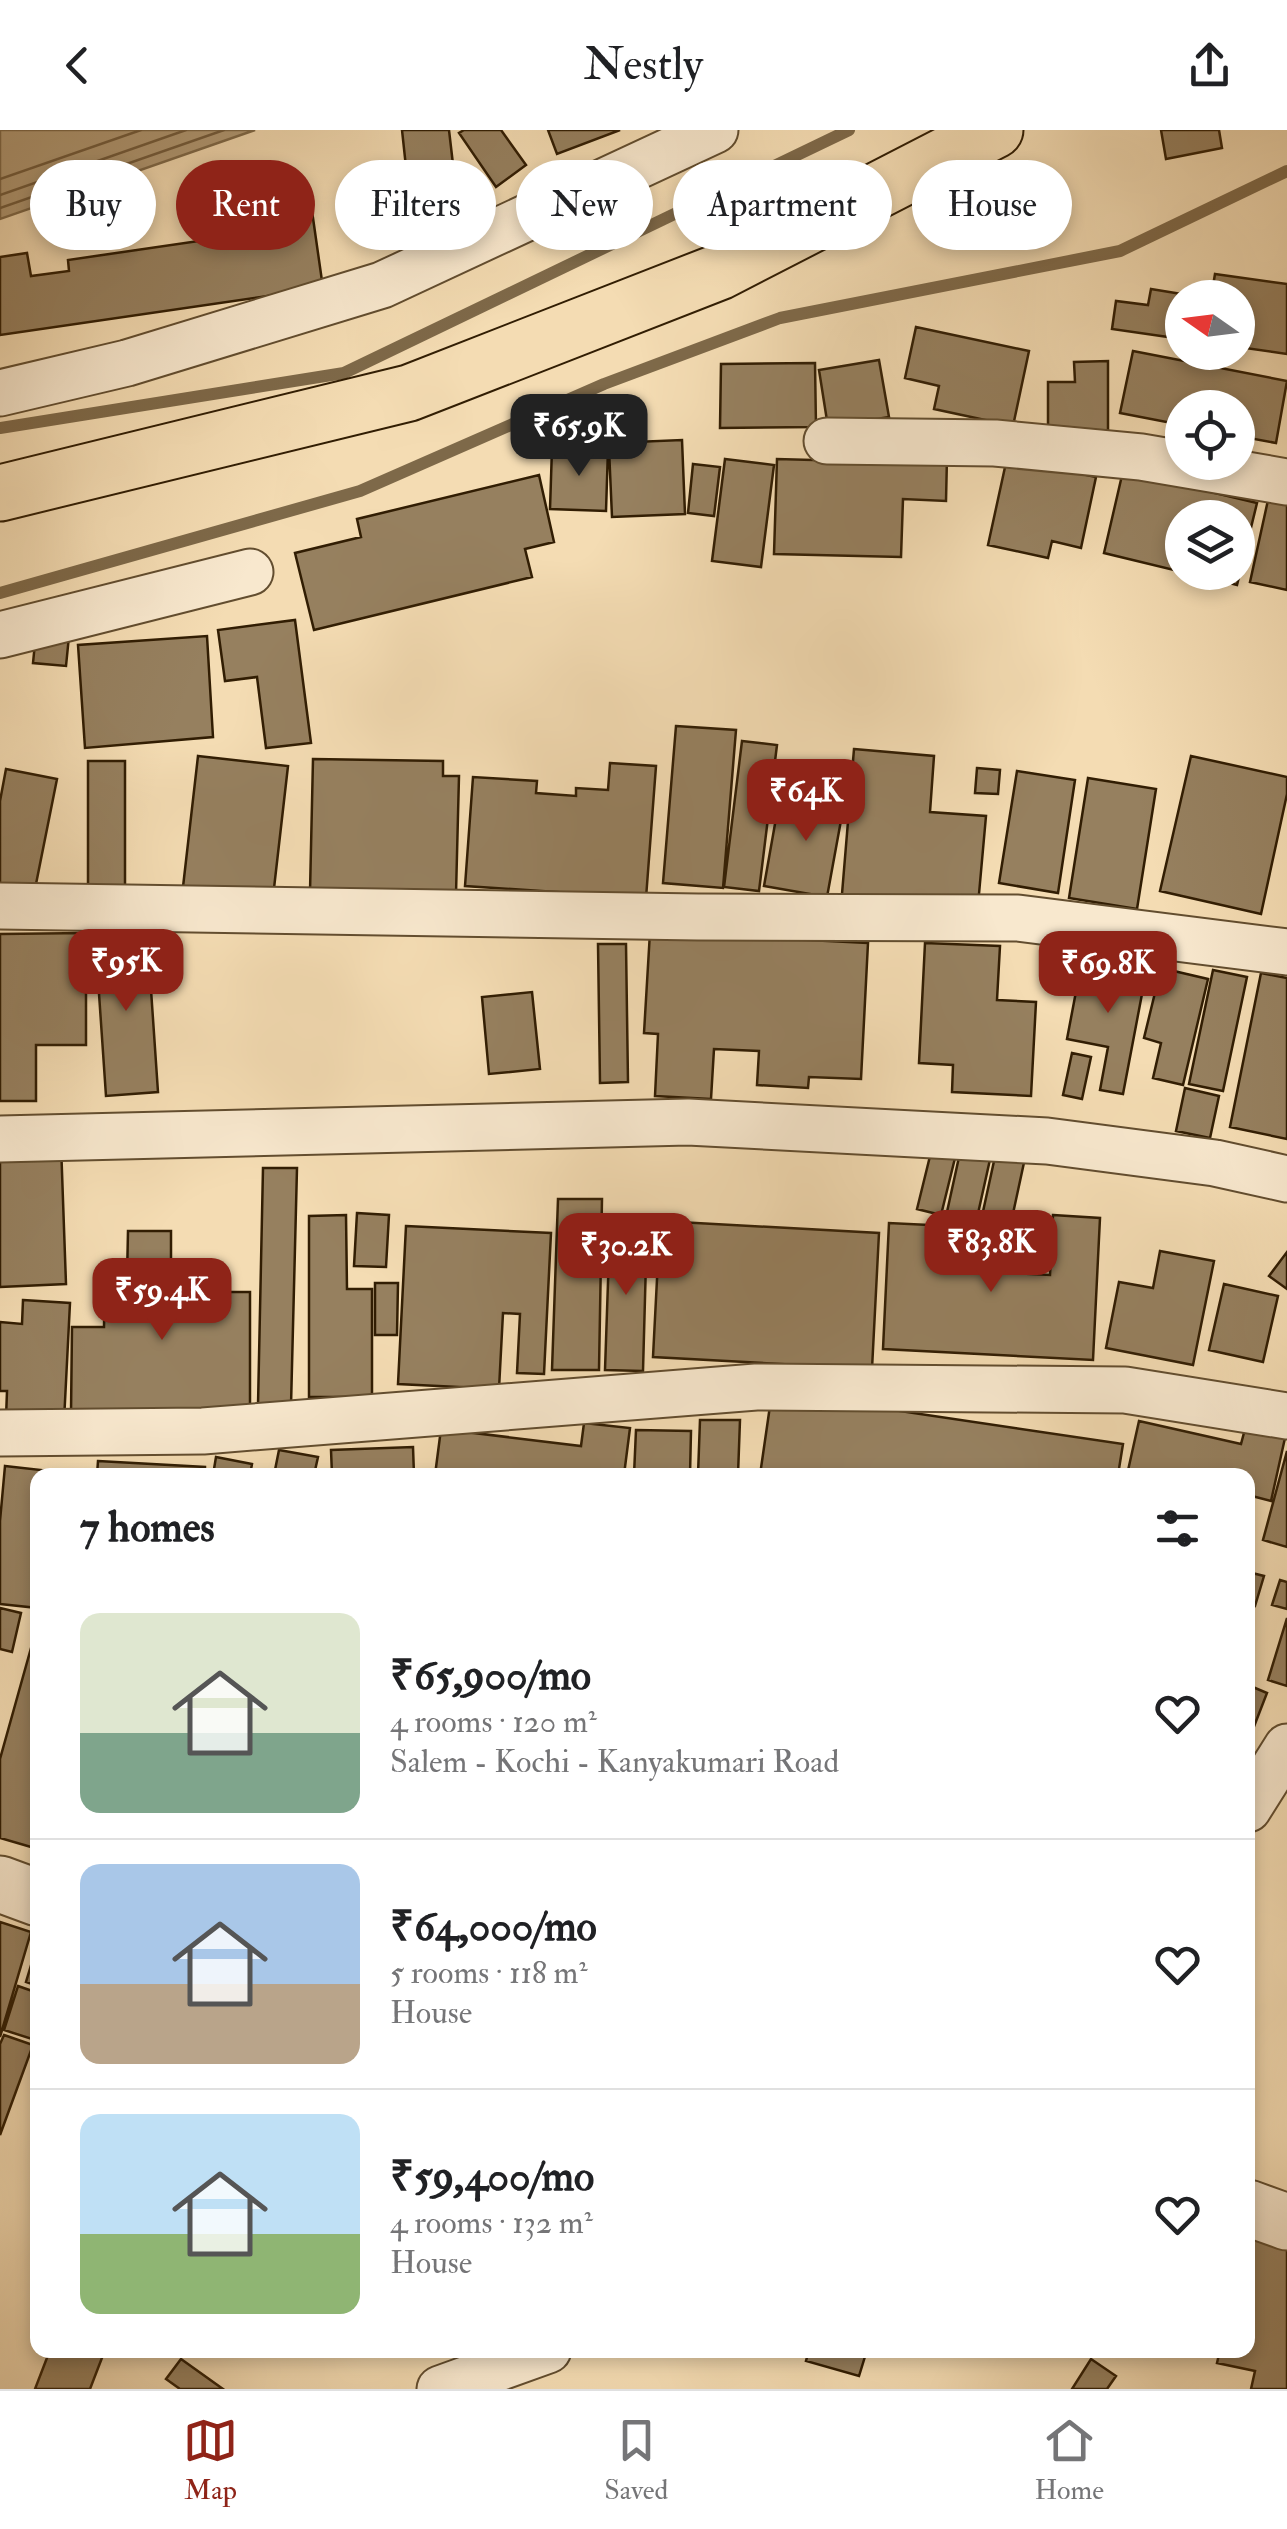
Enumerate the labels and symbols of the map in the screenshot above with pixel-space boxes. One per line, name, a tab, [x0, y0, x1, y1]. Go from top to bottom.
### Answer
north arrow	[1165, 280, 1255, 370]
pin: ₹65.9K	[498, 394, 660, 479]
pin: ₹64K	[747, 759, 865, 844]
pin: ₹95K	[67, 929, 185, 1014]
pin: ₹69.8K	[1027, 931, 1189, 1016]
pin: ₹83.8K	[910, 1210, 1072, 1295]
pin: ₹30.2K	[545, 1213, 707, 1298]
pin: ₹59.4K	[81, 1258, 243, 1343]

